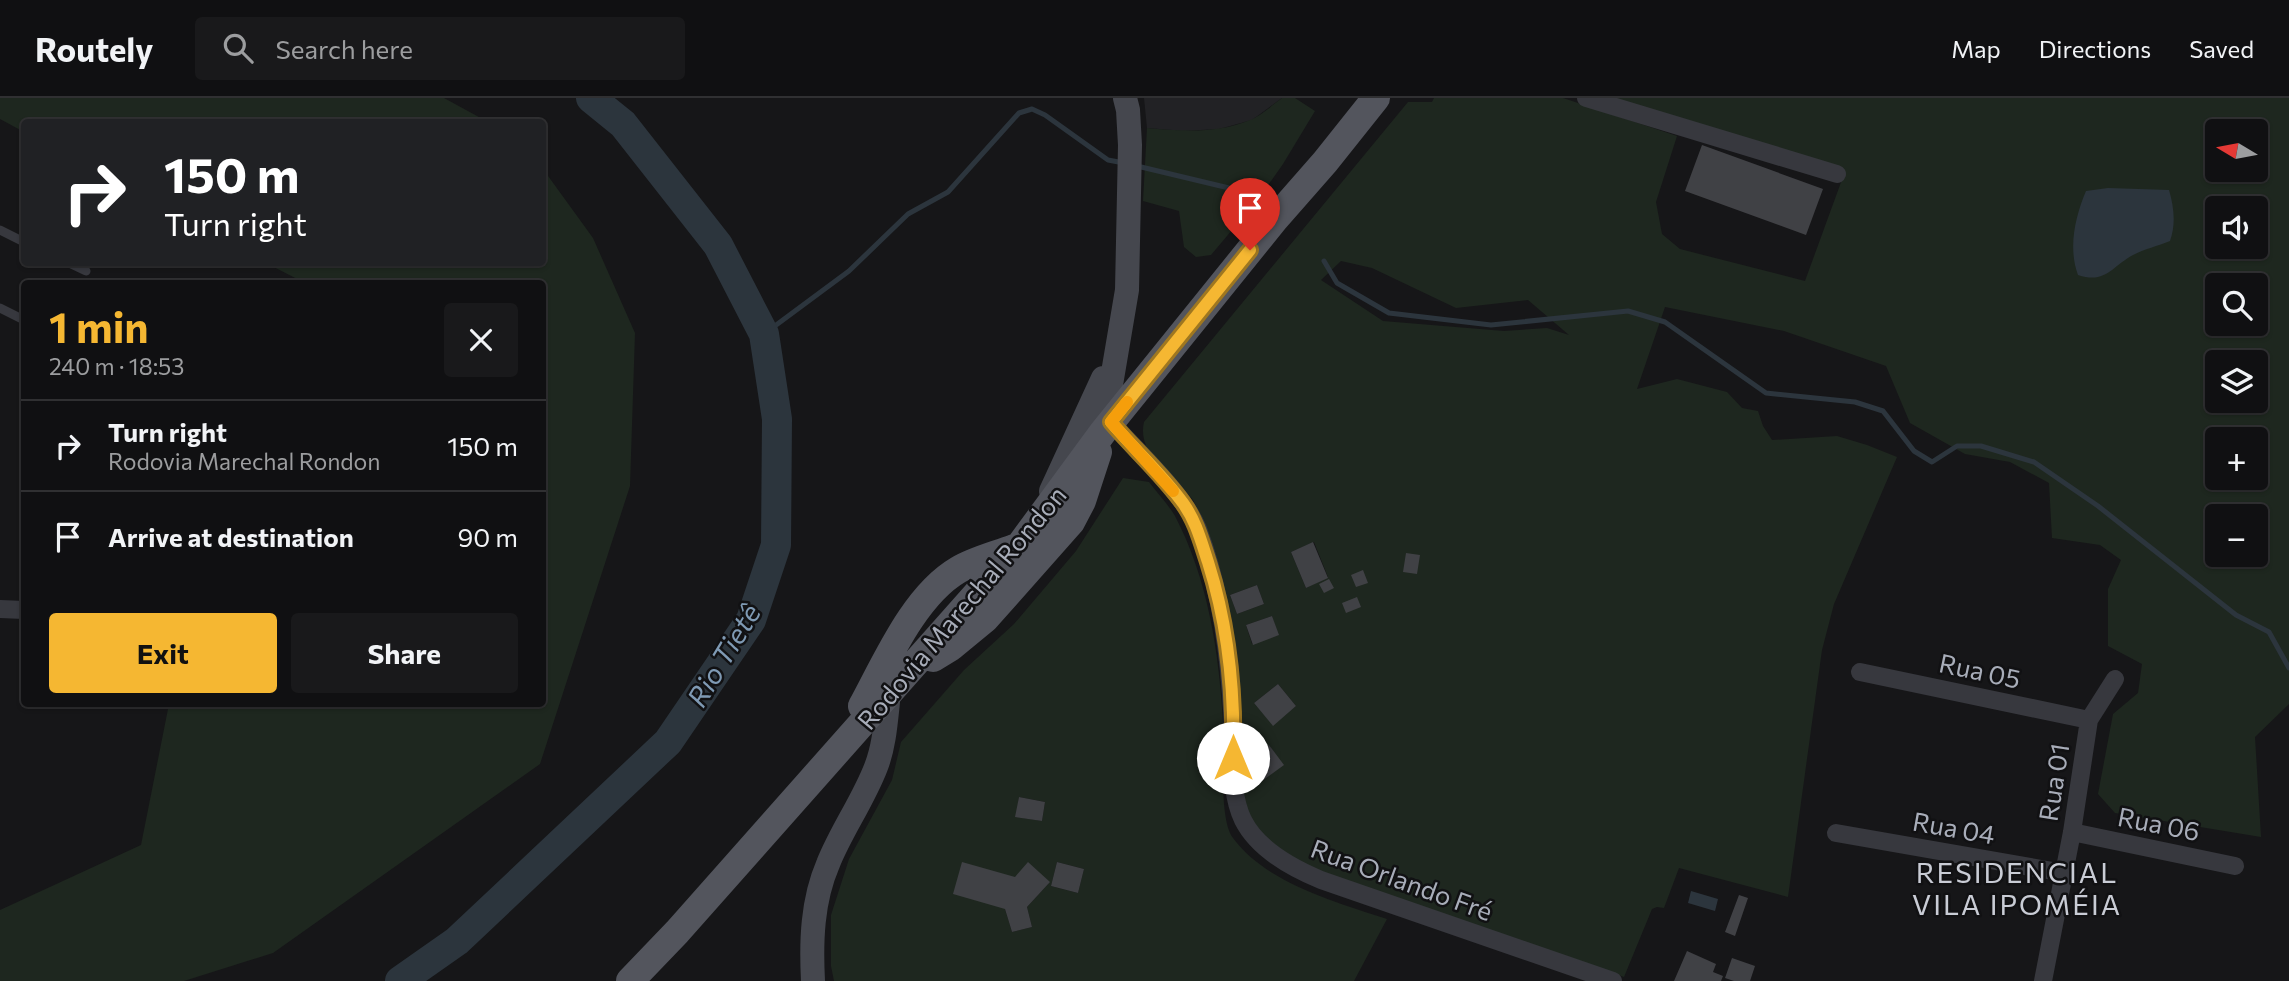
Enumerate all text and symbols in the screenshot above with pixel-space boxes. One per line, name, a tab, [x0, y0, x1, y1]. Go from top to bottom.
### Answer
search box	[195, 17, 685, 80]
text: Routely	[35, 28, 153, 69]
icon: search	[219, 29, 257, 67]
text: Search here	[275, 33, 413, 64]
text: Map	[1951, 34, 2001, 63]
text: Directions	[2039, 34, 2151, 63]
text: Saved	[2189, 34, 2254, 63]
north arrow	[2205, 119, 2268, 182]
map controls	[2205, 119, 2268, 567]
text: 150 m	[164, 143, 299, 203]
icon: right	[49, 147, 140, 238]
pin	[1220, 178, 1280, 250]
icon: arrive	[1231, 189, 1269, 227]
button: sound	[2205, 196, 2268, 259]
text: Turn right	[164, 203, 307, 243]
button: search	[2205, 273, 2268, 336]
text: 1 min	[49, 300, 149, 352]
button: close	[444, 303, 518, 377]
button: layers	[2205, 350, 2268, 413]
text: 240 m · 18:53	[49, 352, 184, 380]
text: Turn right	[108, 416, 227, 447]
icon: right	[49, 427, 87, 465]
button: +	[2205, 427, 2268, 490]
text: 150 m	[447, 430, 518, 461]
text: Rodovia Marechal Rondon	[108, 447, 381, 475]
street label: Rodovia Marechal Rondon	[850, 479, 1072, 735]
button: −	[2205, 504, 2268, 567]
icon: arrive	[49, 518, 87, 556]
text: Arrive at destination	[108, 521, 354, 552]
text: 90 m	[458, 521, 518, 552]
water label: Rio Tietê	[679, 597, 767, 713]
button: Exit	[49, 613, 277, 693]
button: Share	[291, 613, 518, 693]
street label: Rua 05	[1937, 646, 2023, 694]
position arrow	[1196, 721, 1270, 795]
street label: Rua 01	[2032, 741, 2074, 823]
street label: Rua 06	[2115, 800, 2203, 846]
street label: Rua 04	[1910, 805, 1998, 849]
street label: Rua Orlando Fré	[1307, 832, 1497, 926]
district label: RESIDENCIAL VILA IPOMÉIA	[1912, 855, 2122, 921]

